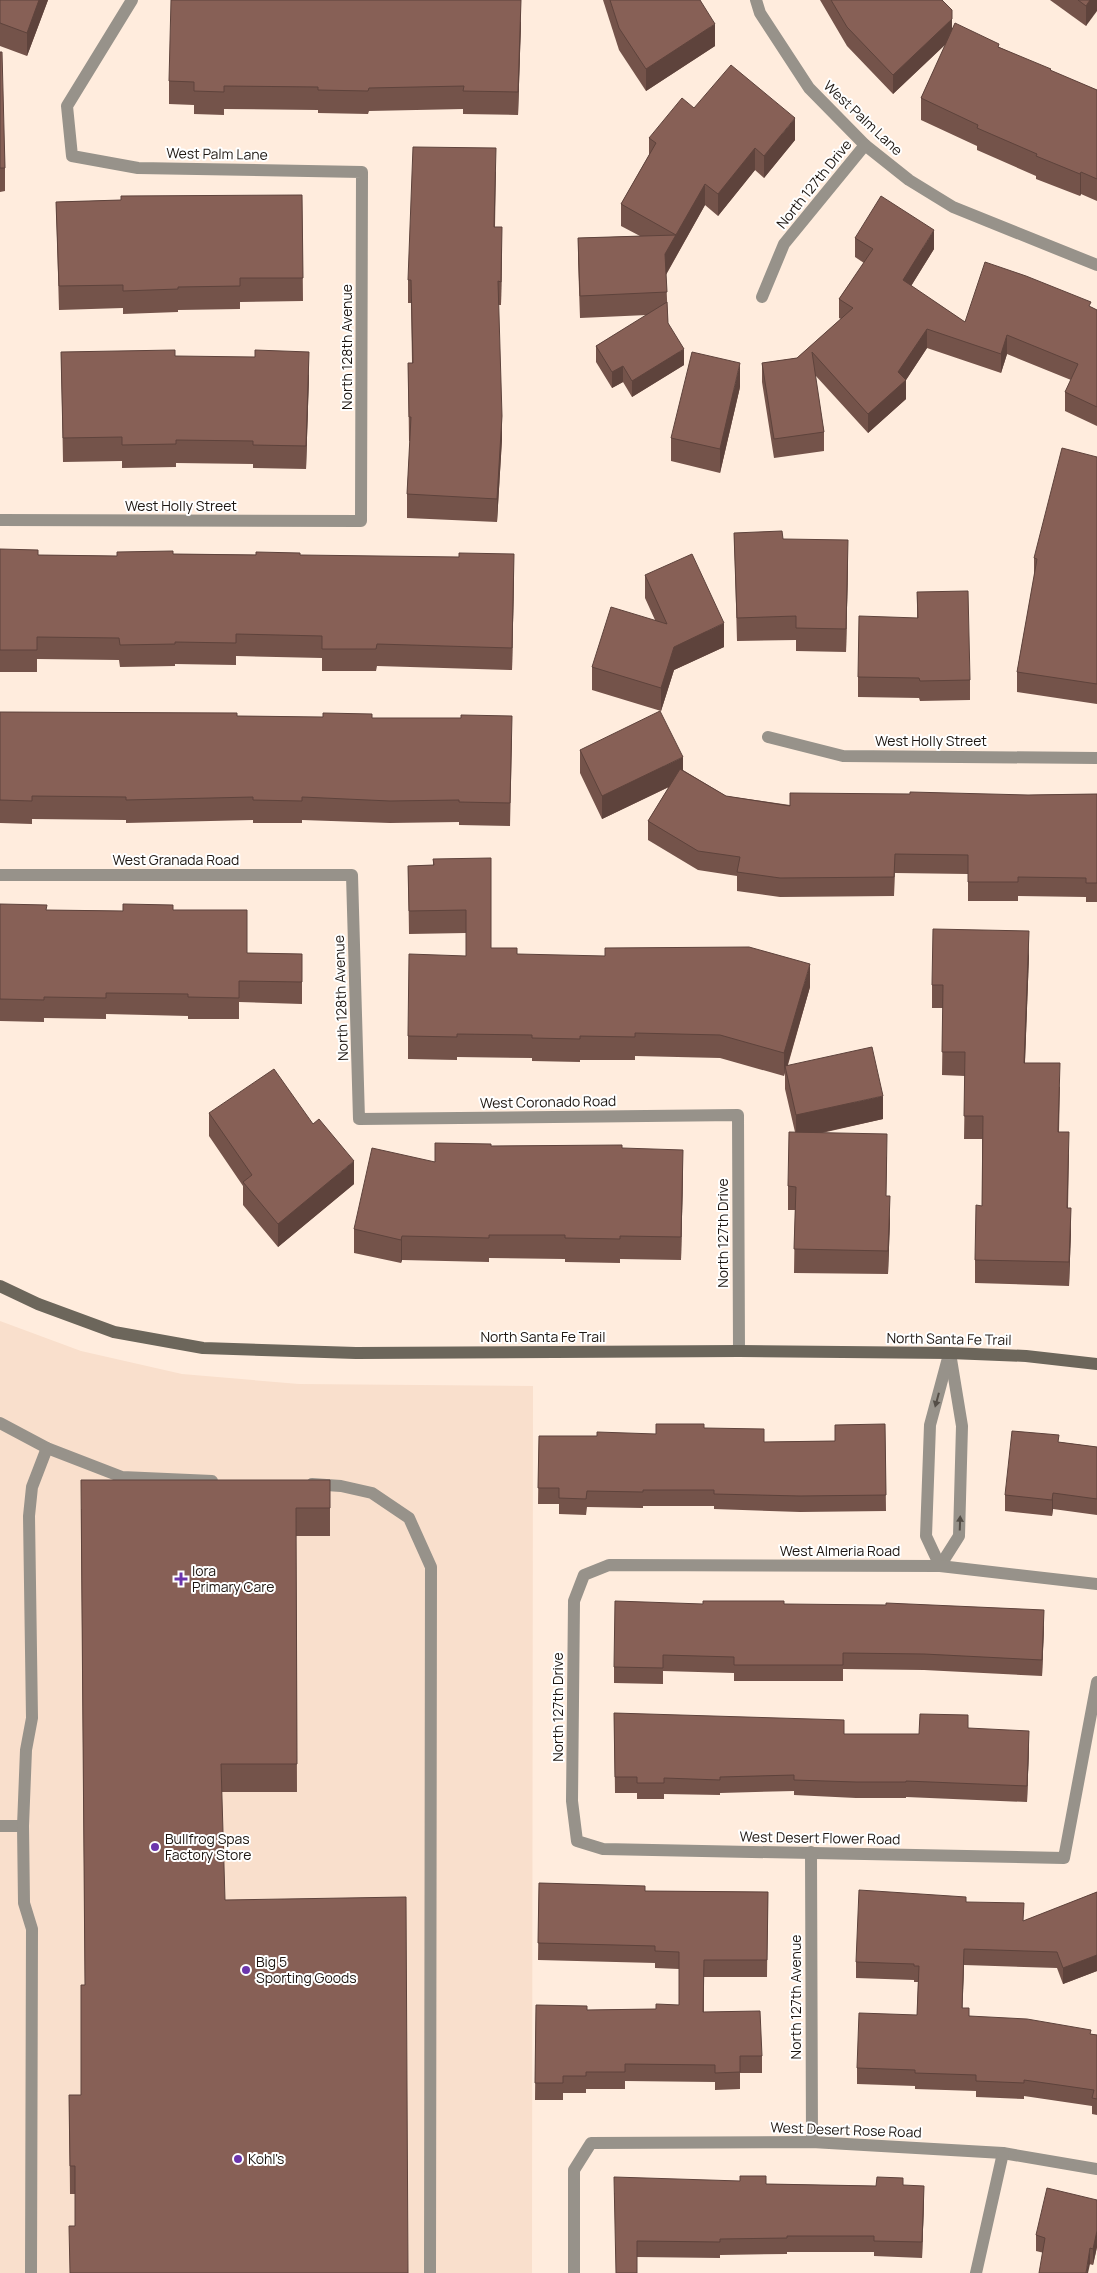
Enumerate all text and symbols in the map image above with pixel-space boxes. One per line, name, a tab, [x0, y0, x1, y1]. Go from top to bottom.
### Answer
street label: West Palm Lane	[820, 76, 907, 159]
street label: North 127th Drive	[772, 135, 855, 232]
street label: West Palm Lane	[166, 143, 268, 164]
street label: North 128th Avenue	[337, 284, 356, 410]
street label: West Holly Street	[125, 496, 237, 515]
street label: West Holly Street	[875, 731, 987, 750]
street label: West Granada Road	[113, 850, 239, 869]
street label: North 128th Avenue	[329, 935, 352, 1061]
street label: West Coronado Road	[480, 1091, 616, 1112]
street label: North 127th Drive	[713, 1178, 732, 1288]
street label: North Santa Fe Trail	[480, 1327, 606, 1346]
street label: North Santa Fe Trail	[886, 1328, 1012, 1349]
one-way arrow	[932, 1393, 940, 1408]
one-way arrow	[956, 1515, 964, 1531]
street label: West Almeria Road	[780, 1541, 900, 1560]
place label: Iora Primary Care	[192, 1561, 274, 1596]
marker: Iora Primary Care	[174, 1572, 188, 1586]
street label: North 127th Drive	[548, 1652, 567, 1762]
street label: West Desert Flower Road	[739, 1827, 901, 1848]
place label: Bullfrog Spas Factory Store	[165, 1829, 251, 1864]
marker: Bullfrog Spas Factory Store	[149, 1841, 161, 1853]
street label: North 127th Avenue	[786, 1935, 805, 2059]
place label: Big 5 Sporting Goods	[256, 1952, 357, 1987]
marker: Big 5 Sporting Goods	[240, 1964, 252, 1976]
street label: West Desert Rose Road	[770, 2117, 922, 2142]
place label: Kohl's	[248, 2149, 284, 2168]
marker: Kohl's	[232, 2153, 244, 2165]

